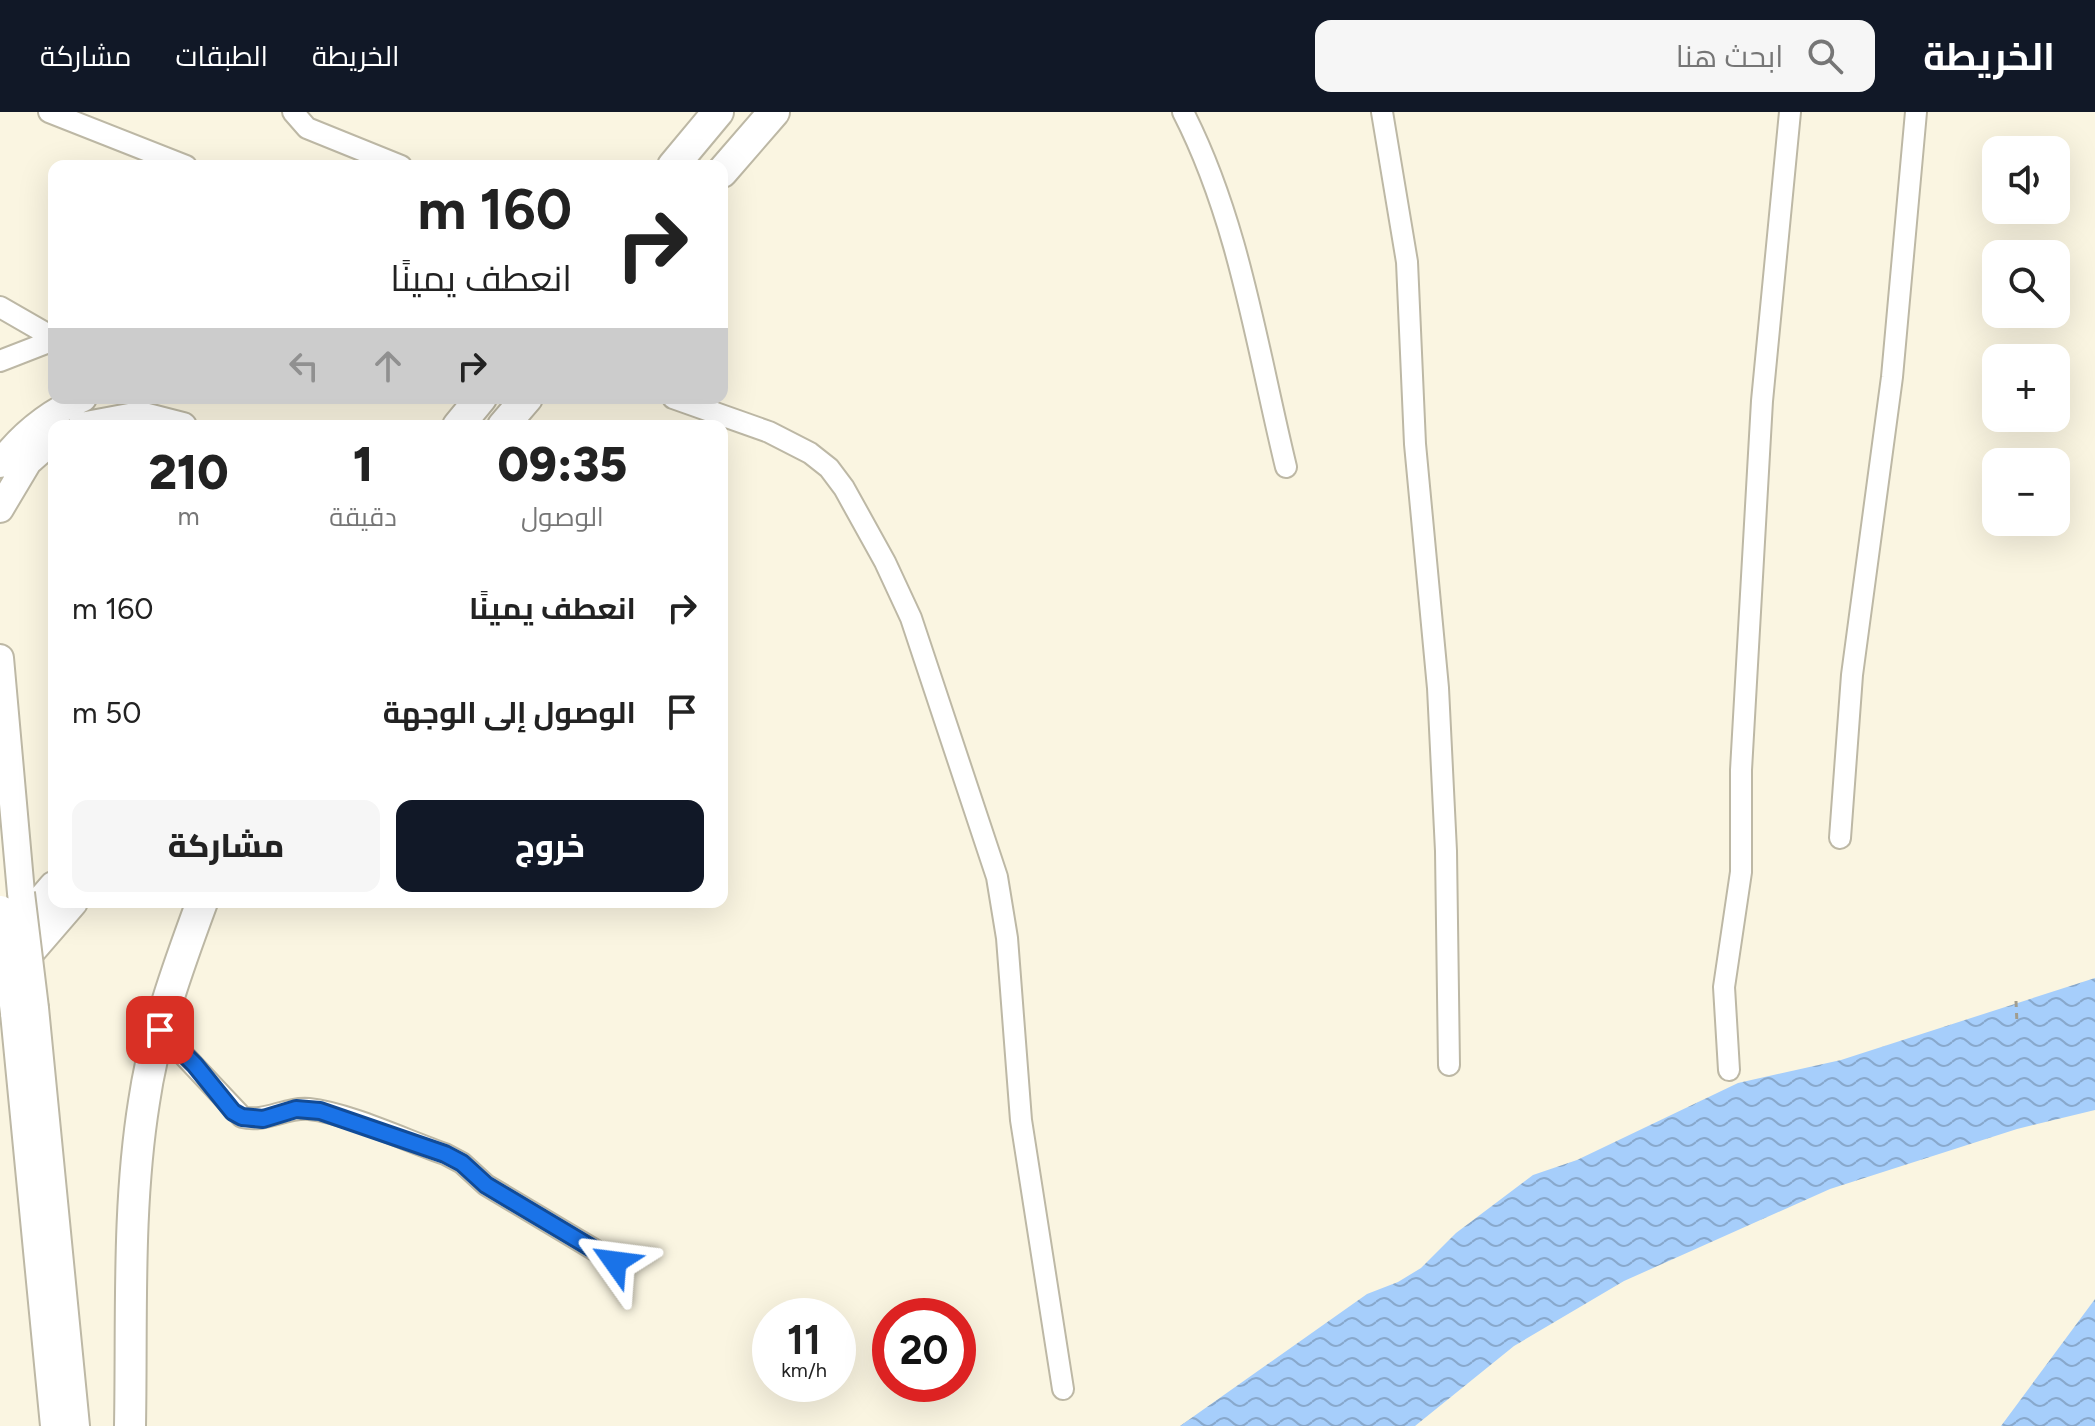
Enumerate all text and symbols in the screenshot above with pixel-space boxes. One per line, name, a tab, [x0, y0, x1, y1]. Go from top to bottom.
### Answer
search box	[1315, 20, 1875, 92]
icon: search	[1803, 34, 1847, 78]
text: الخريطة	[1923, 34, 2055, 80]
text: ابحث هنا	[1676, 38, 1783, 75]
text: مشاركة	[40, 39, 131, 73]
text: الطبقات	[175, 39, 268, 73]
text: الخريطة	[312, 39, 399, 73]
map controls	[1982, 136, 2070, 536]
button: sound	[1982, 136, 2070, 224]
text: 160 m	[417, 176, 572, 243]
icon: right	[600, 192, 704, 296]
button: search	[1982, 240, 2070, 328]
text: انعطف يمينًا	[390, 257, 572, 300]
icon: left	[282, 344, 326, 388]
icon: ahead	[366, 344, 410, 388]
icon: right	[450, 344, 494, 388]
button: +	[1982, 344, 2070, 432]
text: 1	[353, 435, 373, 493]
text: 09:35	[497, 435, 627, 493]
text: 210	[149, 443, 229, 501]
button: −	[1982, 448, 2070, 536]
text: m	[178, 500, 200, 532]
text: دقيقة	[329, 501, 397, 533]
text: الوصول	[521, 501, 604, 533]
icon: right	[660, 586, 704, 630]
text: 160 m	[72, 590, 154, 627]
text: انعطف يمينًا	[469, 590, 636, 627]
icon: arrive	[660, 690, 704, 734]
text: 50 m	[72, 694, 141, 731]
text: الوصول إلى الوجهة	[383, 694, 636, 731]
button: مشاركة	[72, 800, 380, 892]
button: خروج	[396, 800, 704, 892]
pin	[126, 996, 194, 1064]
icon: arrive	[138, 1008, 182, 1052]
position arrow	[573, 1220, 657, 1304]
speed limit sign: 20	[872, 1298, 976, 1402]
text: 11	[787, 1316, 821, 1364]
text: km/h	[781, 1358, 827, 1382]

